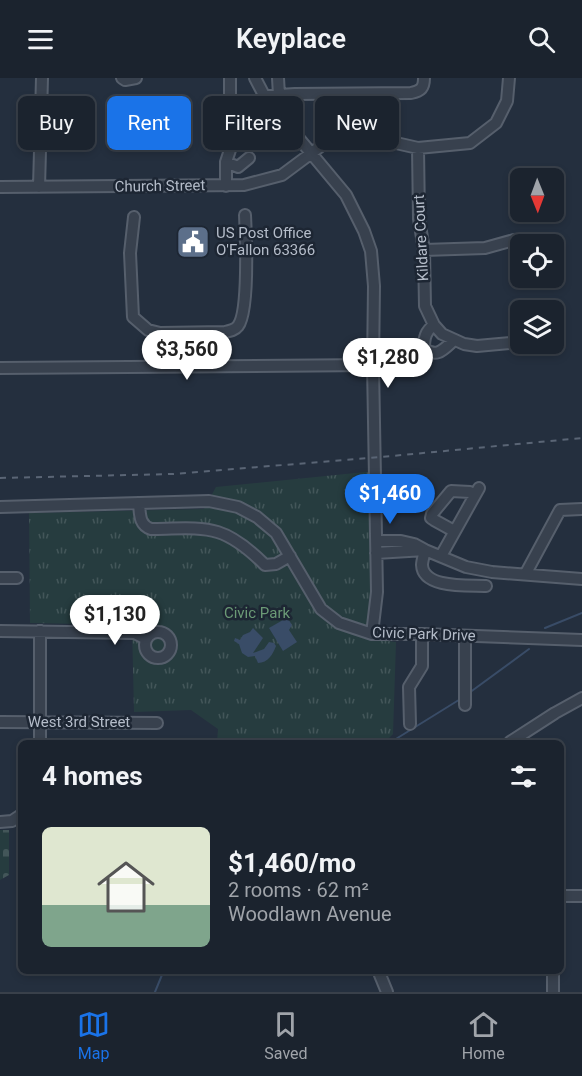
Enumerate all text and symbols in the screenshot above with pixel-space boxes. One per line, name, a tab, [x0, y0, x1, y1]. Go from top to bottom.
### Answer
icon: menu	[24, 23, 57, 56]
text: Keyplace	[236, 23, 346, 55]
icon: search	[525, 23, 558, 56]
chip: Buy	[18, 96, 95, 150]
chip: Rent	[107, 96, 191, 150]
chip: Filters	[203, 96, 303, 150]
chip: New	[315, 96, 399, 150]
north arrow	[510, 168, 564, 222]
map controls	[510, 168, 564, 354]
street label: Church Street	[115, 176, 206, 196]
street label: Kildare Court	[410, 194, 432, 282]
public building icon: US Post Office O'Fallon 63366	[175, 224, 211, 260]
place label: US Post Office O'Fallon 63366	[216, 224, 315, 259]
button: locate	[510, 234, 564, 288]
button: layers	[510, 300, 564, 354]
pin: $3,560	[138, 330, 236, 381]
text: $3,560	[156, 337, 218, 361]
pin: $1,280	[339, 338, 437, 389]
text: $1,280	[357, 345, 419, 369]
pin: $1,460	[341, 474, 439, 525]
text: $1,460	[359, 481, 421, 505]
pin: $1,130	[66, 595, 164, 646]
text: $1,130	[84, 602, 146, 626]
park label: Civic Park	[224, 604, 290, 622]
street label: Civic Park Drive	[372, 623, 476, 645]
street label: West 3rd Street	[28, 713, 130, 731]
icon: filters	[507, 760, 540, 793]
text: 4 homes	[42, 761, 143, 791]
text: $1,460/mo	[228, 848, 356, 878]
icon: home	[90, 851, 162, 923]
text: 2 rooms · 62 m²	[228, 878, 369, 902]
text: Woodlawn Avenue	[228, 902, 392, 926]
tab: Map	[77, 1008, 110, 1063]
tab: Saved	[264, 1008, 308, 1063]
tab: Home	[462, 1008, 505, 1063]

